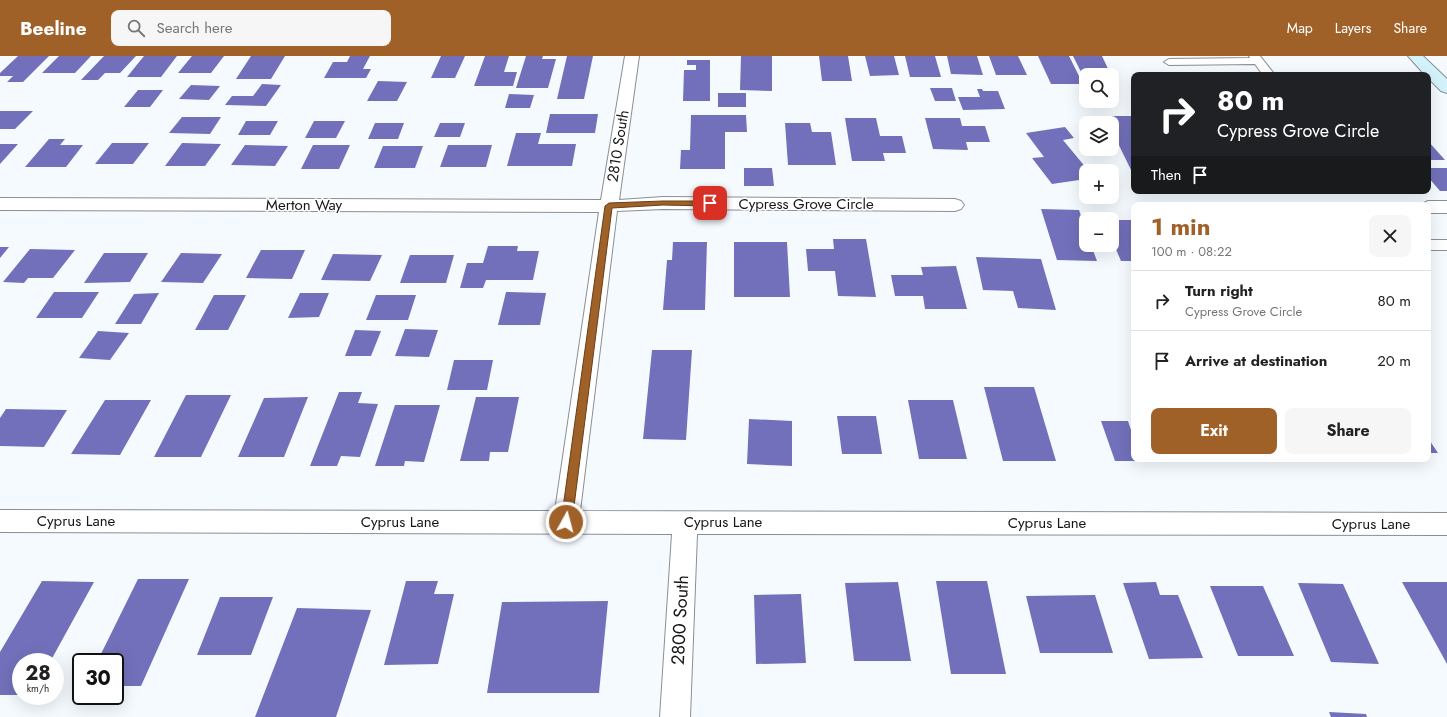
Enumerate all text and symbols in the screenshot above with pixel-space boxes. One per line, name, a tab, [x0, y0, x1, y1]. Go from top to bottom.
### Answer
search box	[111, 10, 391, 46]
text: Beeline	[20, 15, 87, 42]
icon: search	[125, 17, 147, 39]
text: Search here	[157, 17, 232, 39]
text: Map	[1287, 18, 1313, 38]
text: Layers	[1335, 18, 1371, 38]
text: Share	[1393, 18, 1427, 38]
map controls	[1079, 68, 1119, 252]
button: search	[1079, 68, 1119, 108]
text: 80 m	[1217, 80, 1284, 121]
icon: right	[1151, 88, 1203, 140]
street label: 2810 South	[601, 108, 635, 184]
button: layers	[1079, 116, 1119, 156]
text: Cypress Grove Circle	[1217, 118, 1379, 144]
button: +	[1079, 164, 1119, 204]
text: Then	[1151, 164, 1181, 186]
icon: arrive	[1189, 164, 1211, 186]
pin	[693, 186, 727, 220]
icon: arrive	[699, 192, 721, 214]
street label: Cypress Grove Circle	[738, 193, 874, 215]
street label: Merton Way	[266, 194, 343, 216]
text: 1 min	[1151, 209, 1211, 244]
button: −	[1079, 212, 1119, 252]
button: close	[1369, 215, 1411, 257]
text: 100 m · 08:22	[1151, 242, 1232, 261]
text: Turn right	[1185, 280, 1253, 302]
icon: right	[1151, 290, 1173, 312]
text: 80 m	[1378, 290, 1411, 312]
text: Cypress Grove Circle	[1185, 302, 1302, 321]
icon: arrive	[1151, 350, 1173, 372]
text: Arrive at destination	[1185, 350, 1327, 372]
text: 20 m	[1377, 350, 1411, 372]
button: Exit	[1151, 408, 1277, 454]
button: Share	[1285, 408, 1411, 454]
position arrow	[545, 501, 587, 543]
street label: Cyprus Lane	[37, 510, 116, 532]
street label: Cyprus Lane	[361, 511, 440, 533]
street label: Cyprus Lane	[684, 511, 763, 533]
street label: Cyprus Lane	[1008, 512, 1087, 534]
street label: Cyprus Lane	[1332, 513, 1411, 535]
street label: 2800 South	[665, 574, 695, 666]
speed limit sign: 30	[72, 653, 124, 705]
text: 28	[25, 659, 51, 688]
text: km/h	[27, 681, 49, 696]

